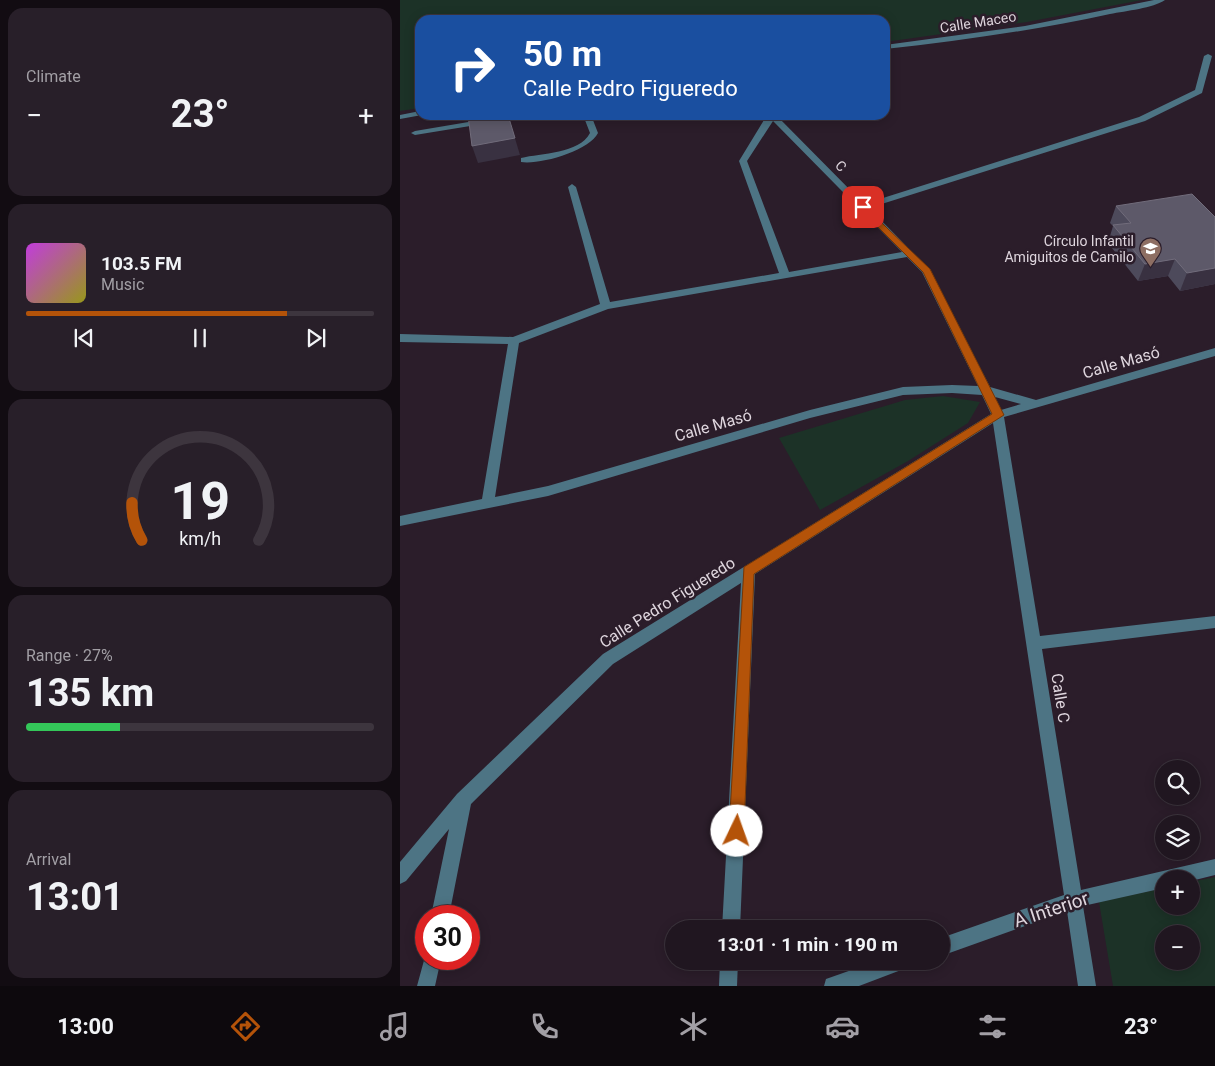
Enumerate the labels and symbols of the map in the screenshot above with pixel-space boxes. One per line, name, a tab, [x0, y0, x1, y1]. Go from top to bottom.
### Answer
street label: Calle Maceo	[939, 8, 1017, 36]
street label: C	[832, 157, 850, 175]
pin	[842, 186, 884, 228]
place label: Círculo Infantil Amiguitos de Camilo	[1004, 233, 1134, 265]
school or university icon: Círculo Infantil Amiguitos de Camilo	[1138, 237, 1162, 268]
street label: Calle Masó	[1080, 342, 1162, 383]
street label: Calle Masó	[672, 405, 754, 446]
street label: Calle Pedro Figueredo	[596, 553, 739, 652]
street label: Calle C	[1047, 672, 1074, 724]
position arrow	[710, 804, 762, 856]
street label: A Interior	[1011, 886, 1092, 932]
speed limit sign: 30	[415, 905, 480, 970]

